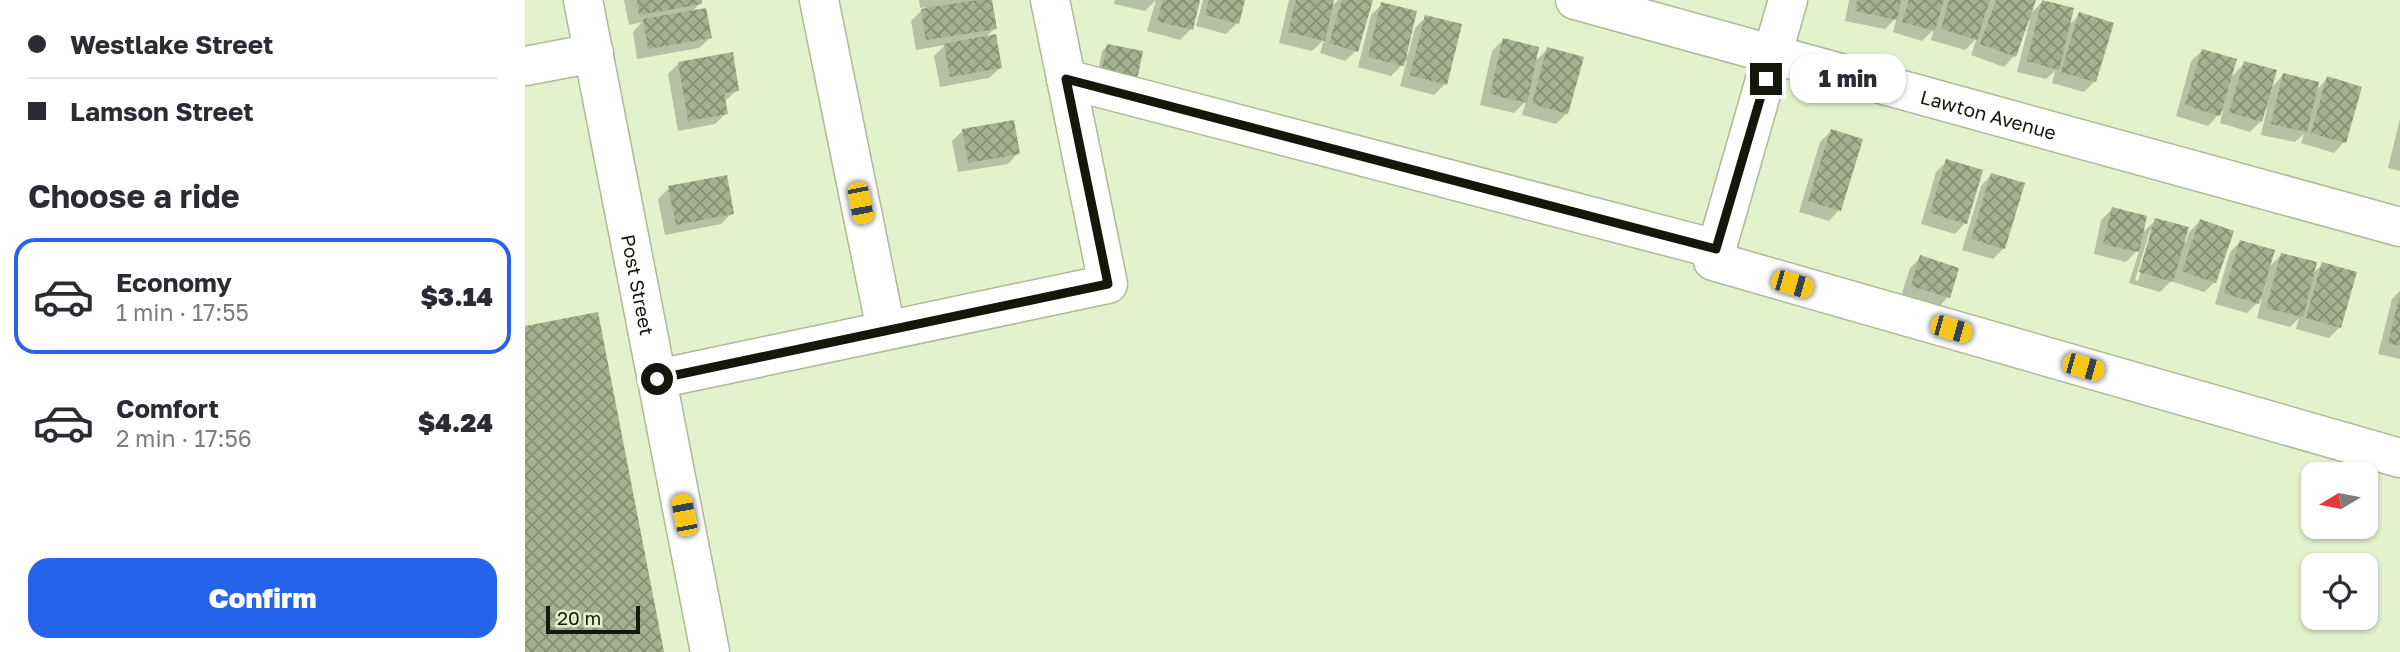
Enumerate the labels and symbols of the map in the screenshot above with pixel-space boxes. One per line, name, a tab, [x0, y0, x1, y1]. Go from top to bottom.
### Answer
callout: 1 min	[1791, 55, 1906, 104]
route end	[1750, 63, 1782, 95]
street label: Lawton Avenue	[1918, 84, 2059, 143]
car	[846, 180, 875, 226]
street label: Post Street	[617, 232, 660, 337]
car	[1769, 268, 1816, 300]
car	[1928, 313, 1975, 345]
car	[2060, 351, 2107, 383]
route start	[641, 363, 673, 395]
north arrow	[2301, 462, 2378, 539]
car	[670, 492, 699, 538]
scale bar	[546, 603, 641, 635]

